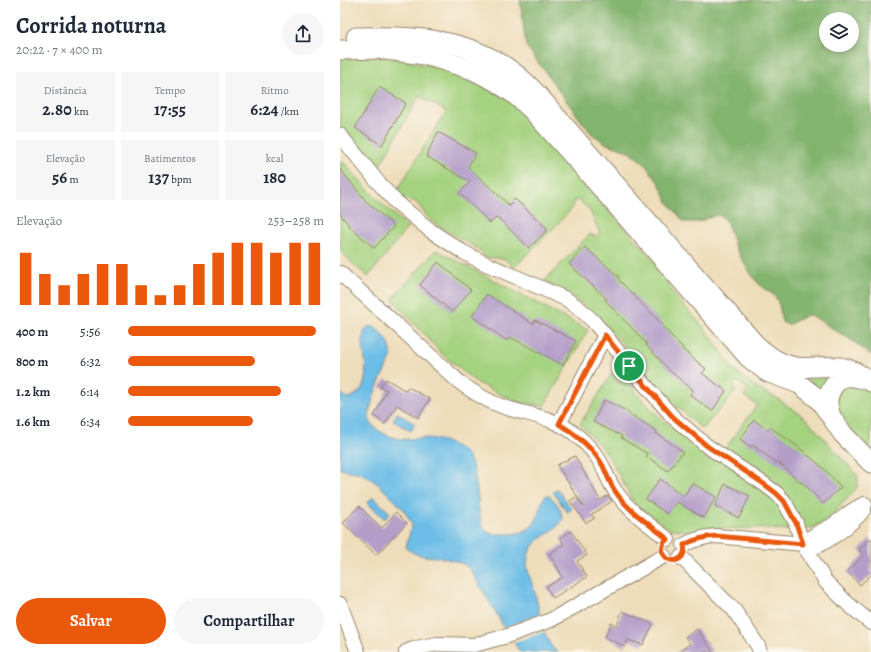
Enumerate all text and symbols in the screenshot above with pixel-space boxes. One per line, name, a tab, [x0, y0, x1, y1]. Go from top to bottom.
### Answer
text: Corrida noturna	[16, 11, 166, 41]
map controls	[819, 12, 859, 52]
button: layers	[819, 12, 859, 52]
button: share	[282, 13, 324, 55]
text: 20:22 · 7 × 400 m	[16, 41, 103, 58]
text: Distância	[44, 83, 87, 98]
text: Tempo	[155, 83, 185, 98]
text: Ritmo	[261, 83, 289, 98]
text: 2.80	[42, 98, 72, 121]
text: 17:55	[154, 98, 186, 121]
text: 6:24	[250, 98, 279, 121]
text: km	[72, 104, 89, 119]
text: /km	[279, 104, 299, 119]
text: Elevação	[46, 151, 85, 166]
text: Batimentos	[144, 151, 196, 166]
text: kcal	[266, 151, 283, 166]
text: 56	[52, 166, 67, 189]
text: 137	[148, 166, 169, 189]
text: 180	[263, 166, 286, 189]
text: m	[67, 172, 79, 187]
text: bpm	[169, 172, 192, 187]
text: Elevação	[16, 212, 62, 229]
text: 253–258 m	[267, 212, 324, 229]
text: 400 m	[16, 323, 48, 340]
text: 5:56	[80, 323, 100, 340]
pin	[612, 349, 646, 383]
text: 800 m	[16, 353, 48, 370]
text: 6:32	[80, 353, 101, 370]
icon: arrive	[618, 355, 640, 377]
text: 1.2 km	[16, 383, 50, 400]
text: 6:14	[80, 383, 99, 400]
text: 1.6 km	[16, 413, 50, 430]
text: 6:34	[80, 413, 100, 430]
button: Salvar	[16, 598, 166, 644]
button: Compartilhar	[174, 598, 324, 644]

